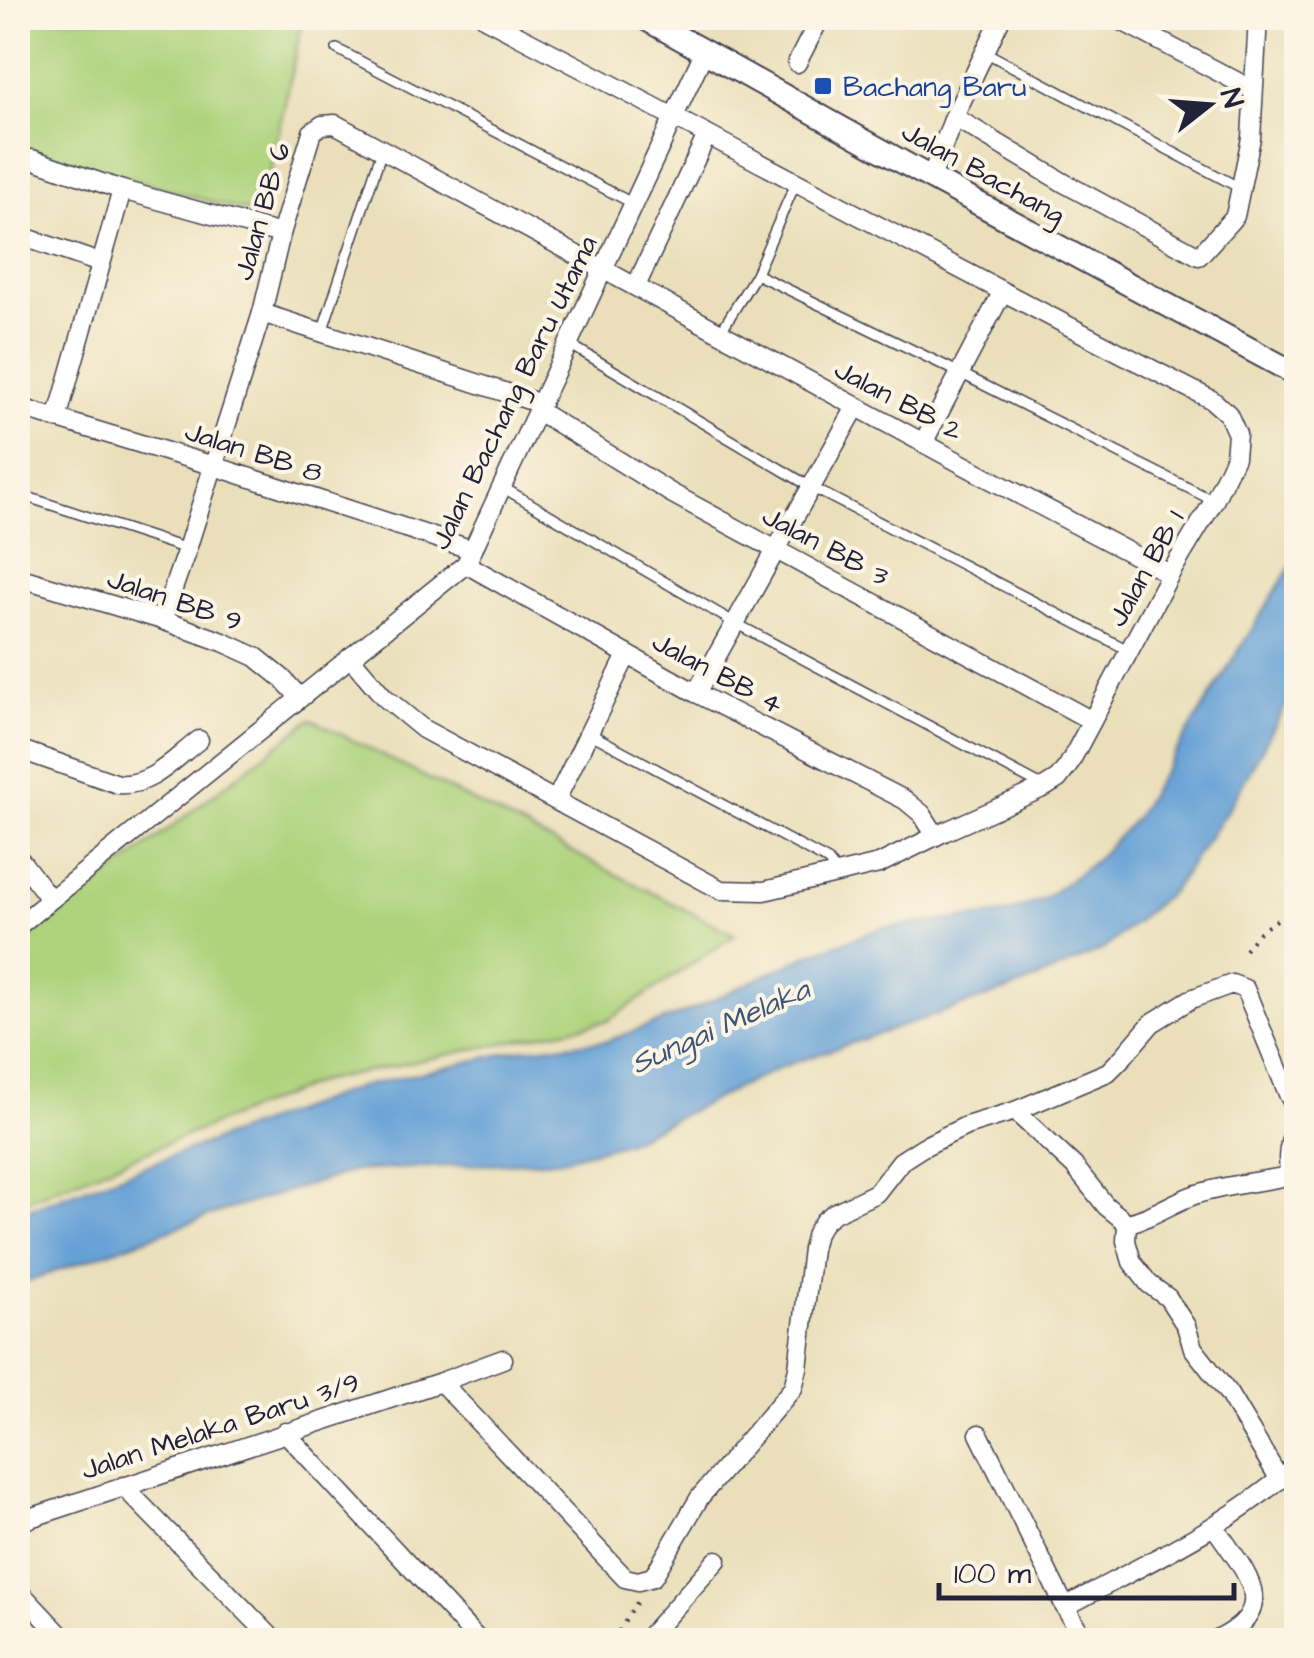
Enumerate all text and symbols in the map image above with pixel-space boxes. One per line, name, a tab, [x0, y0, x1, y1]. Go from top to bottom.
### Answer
north arrow	[1159, 55, 1259, 155]
place label: Bachang Baru	[843, 68, 1026, 108]
marker: Bachang Baru	[812, 75, 834, 97]
text: N	[1210, 84, 1253, 113]
street label: Jalan Bachang	[894, 112, 1072, 235]
street label: Jalan BB 6	[224, 138, 301, 285]
street label: Jalan Bachang Baru Utama	[421, 229, 608, 557]
street label: Jalan BB 2	[827, 350, 969, 450]
street label: Jalan BB 8	[180, 412, 327, 493]
street label: Jalan BB 3	[755, 497, 895, 596]
street label: Jalan BB 1	[1098, 503, 1194, 634]
street label: Jalan BB 9	[102, 559, 247, 642]
street label: Jalan BB 4	[645, 623, 790, 724]
water label: Sungai Melaka	[624, 968, 818, 1086]
street label: Jalan Melaka Baru 3/9	[76, 1363, 365, 1490]
scale bar	[939, 1538, 1234, 1600]
text: 100 m	[954, 1553, 1032, 1595]

